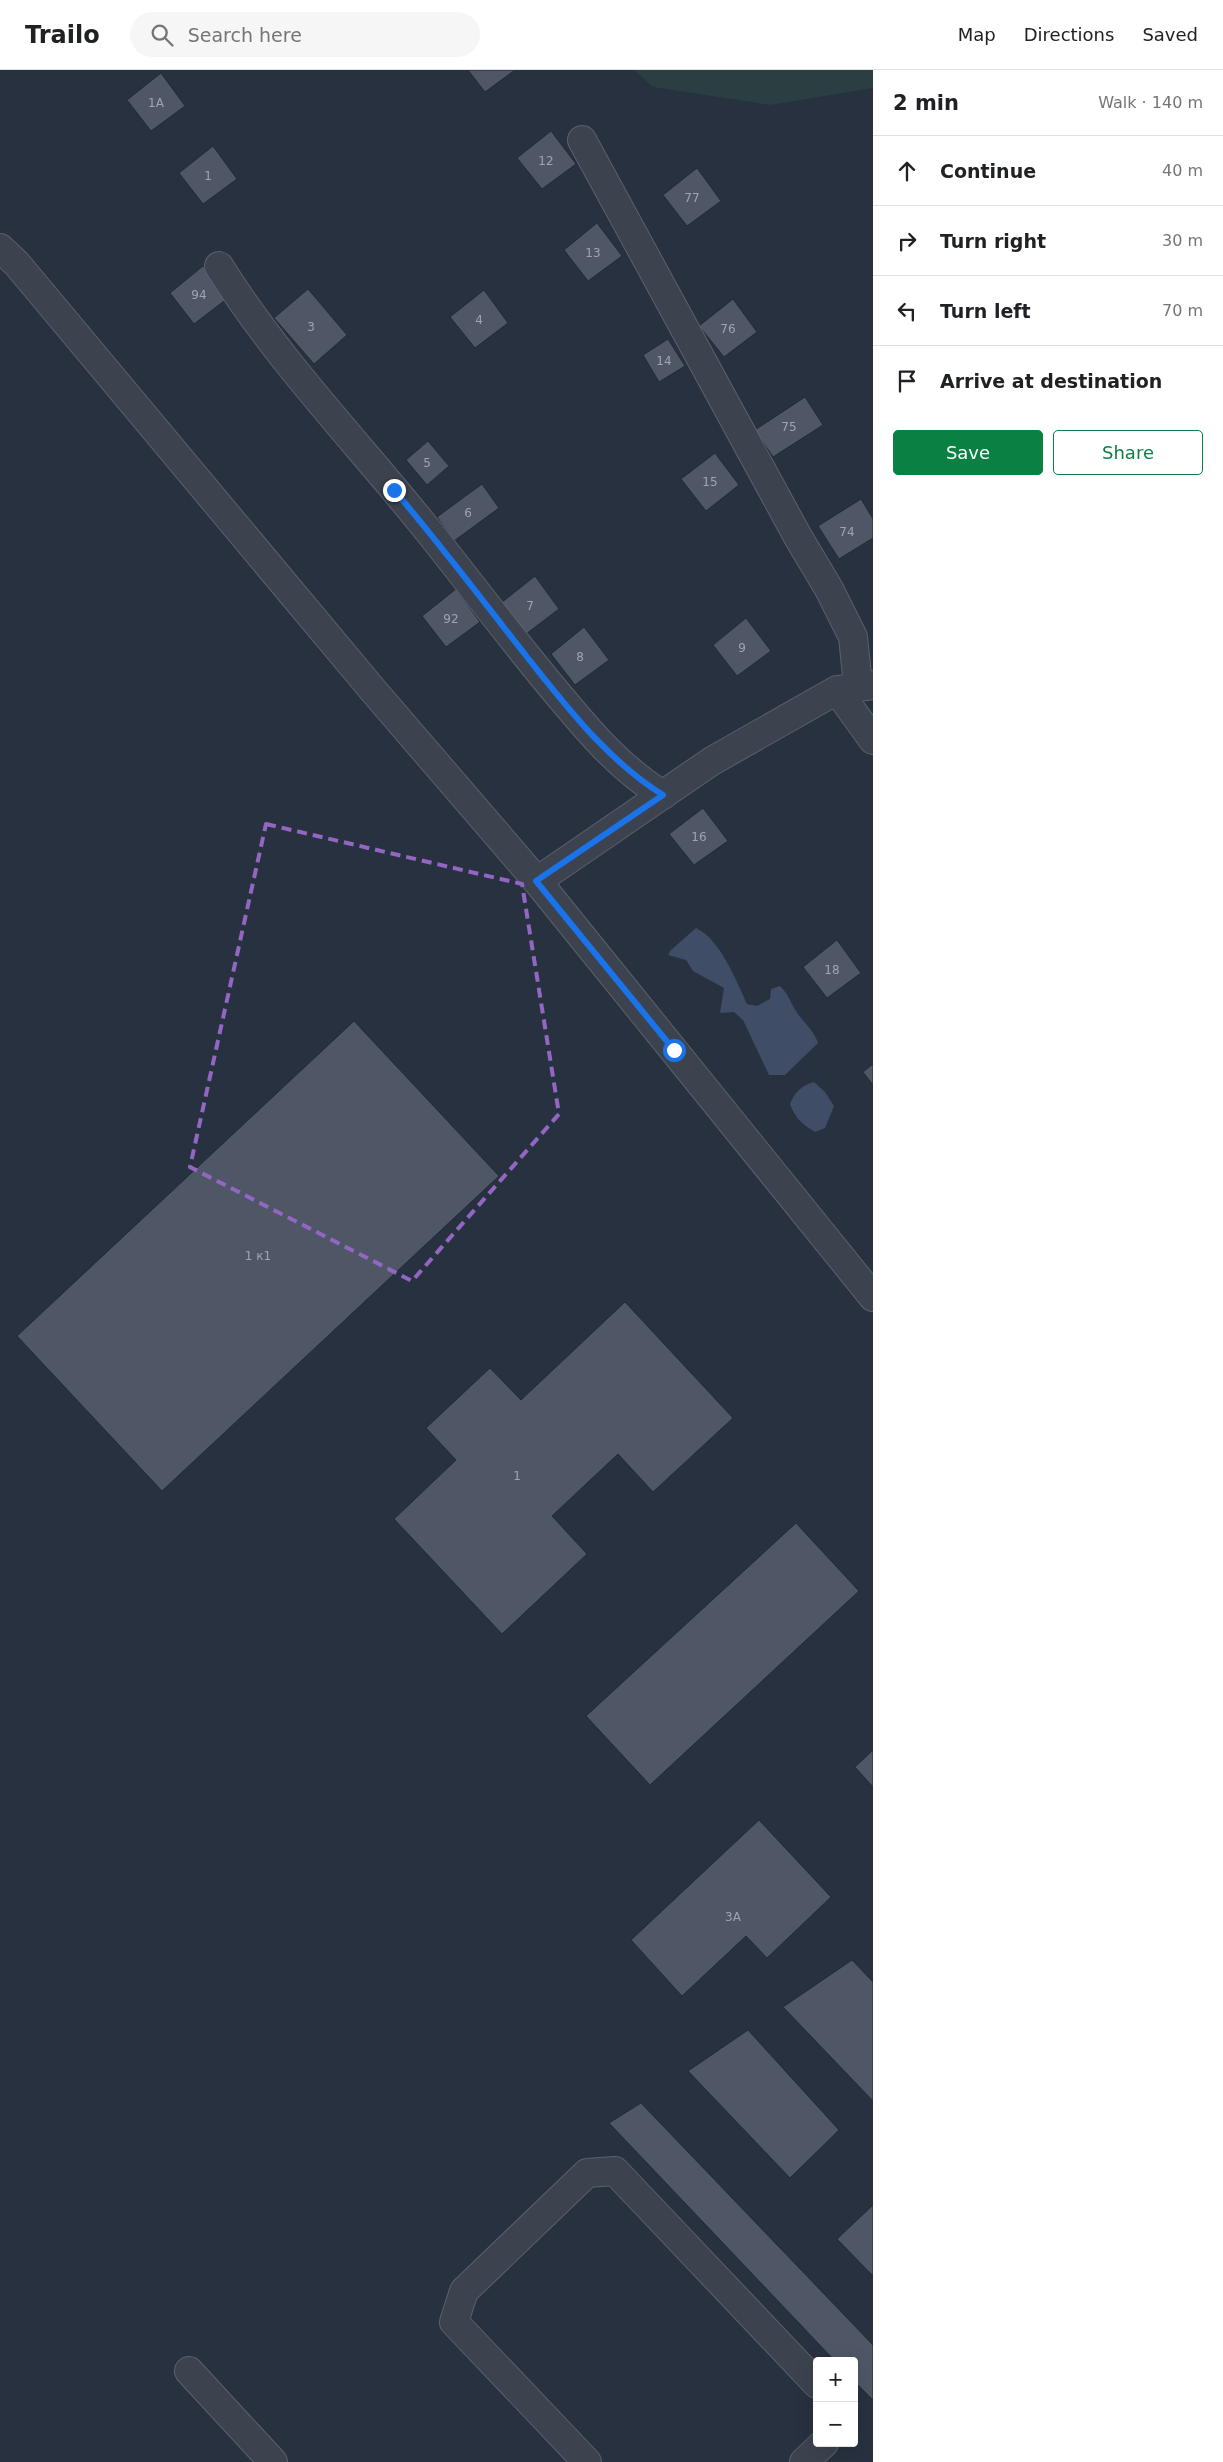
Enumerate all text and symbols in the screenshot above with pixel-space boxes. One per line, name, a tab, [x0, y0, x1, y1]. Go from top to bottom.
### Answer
search box	[130, 12, 480, 57]
text: Trailo	[25, 21, 100, 49]
icon: search	[148, 21, 176, 49]
text: Search here	[188, 24, 302, 46]
text: Map	[958, 24, 996, 45]
text: Directions	[1024, 24, 1114, 45]
text: Saved	[1142, 24, 1198, 45]
text: 2 min	[893, 91, 959, 115]
text: Walk · 140 m	[1098, 93, 1203, 112]
house number: 1А	[148, 96, 165, 110]
house number: 12	[538, 154, 554, 168]
icon: ahead	[893, 157, 921, 185]
text: Continue	[940, 160, 1036, 182]
text: 40 m	[1162, 161, 1203, 180]
house number: 1	[204, 169, 212, 183]
house number: 77	[684, 191, 700, 205]
icon: right	[893, 227, 921, 255]
text: Turn right	[940, 230, 1046, 252]
text: 30 m	[1162, 231, 1203, 250]
house number: 13	[585, 246, 601, 260]
house number: 94	[191, 288, 207, 302]
icon: left	[893, 297, 921, 325]
text: Turn left	[940, 300, 1031, 322]
text: 70 m	[1162, 301, 1203, 320]
house number: 4	[475, 313, 483, 327]
house number: 3	[307, 320, 315, 334]
house number: 76	[720, 322, 736, 336]
house number: 14	[656, 354, 672, 368]
icon: arrive	[893, 367, 921, 395]
text: Arrive at destination	[940, 370, 1162, 392]
house number: 75	[781, 420, 797, 434]
button: Save	[893, 430, 1043, 475]
button: Share	[1053, 430, 1203, 475]
house number: 5	[423, 456, 431, 470]
house number: 15	[702, 475, 718, 489]
route end	[383, 479, 406, 502]
house number: 6	[464, 506, 472, 520]
house number: 74	[839, 525, 855, 539]
house number: 7	[526, 599, 534, 613]
house number: 92	[443, 612, 459, 626]
house number: 9	[738, 641, 746, 655]
house number: 8	[576, 650, 584, 664]
house number: 16	[691, 830, 707, 844]
house number: 18	[824, 963, 840, 977]
route start	[663, 1039, 686, 1062]
house number: 1 к1	[245, 1249, 271, 1263]
house number: 1	[513, 1469, 521, 1483]
house number: 3А	[725, 1910, 742, 1924]
map controls	[813, 2357, 858, 2447]
button: +	[813, 2357, 858, 2402]
button: −	[813, 2402, 858, 2447]

